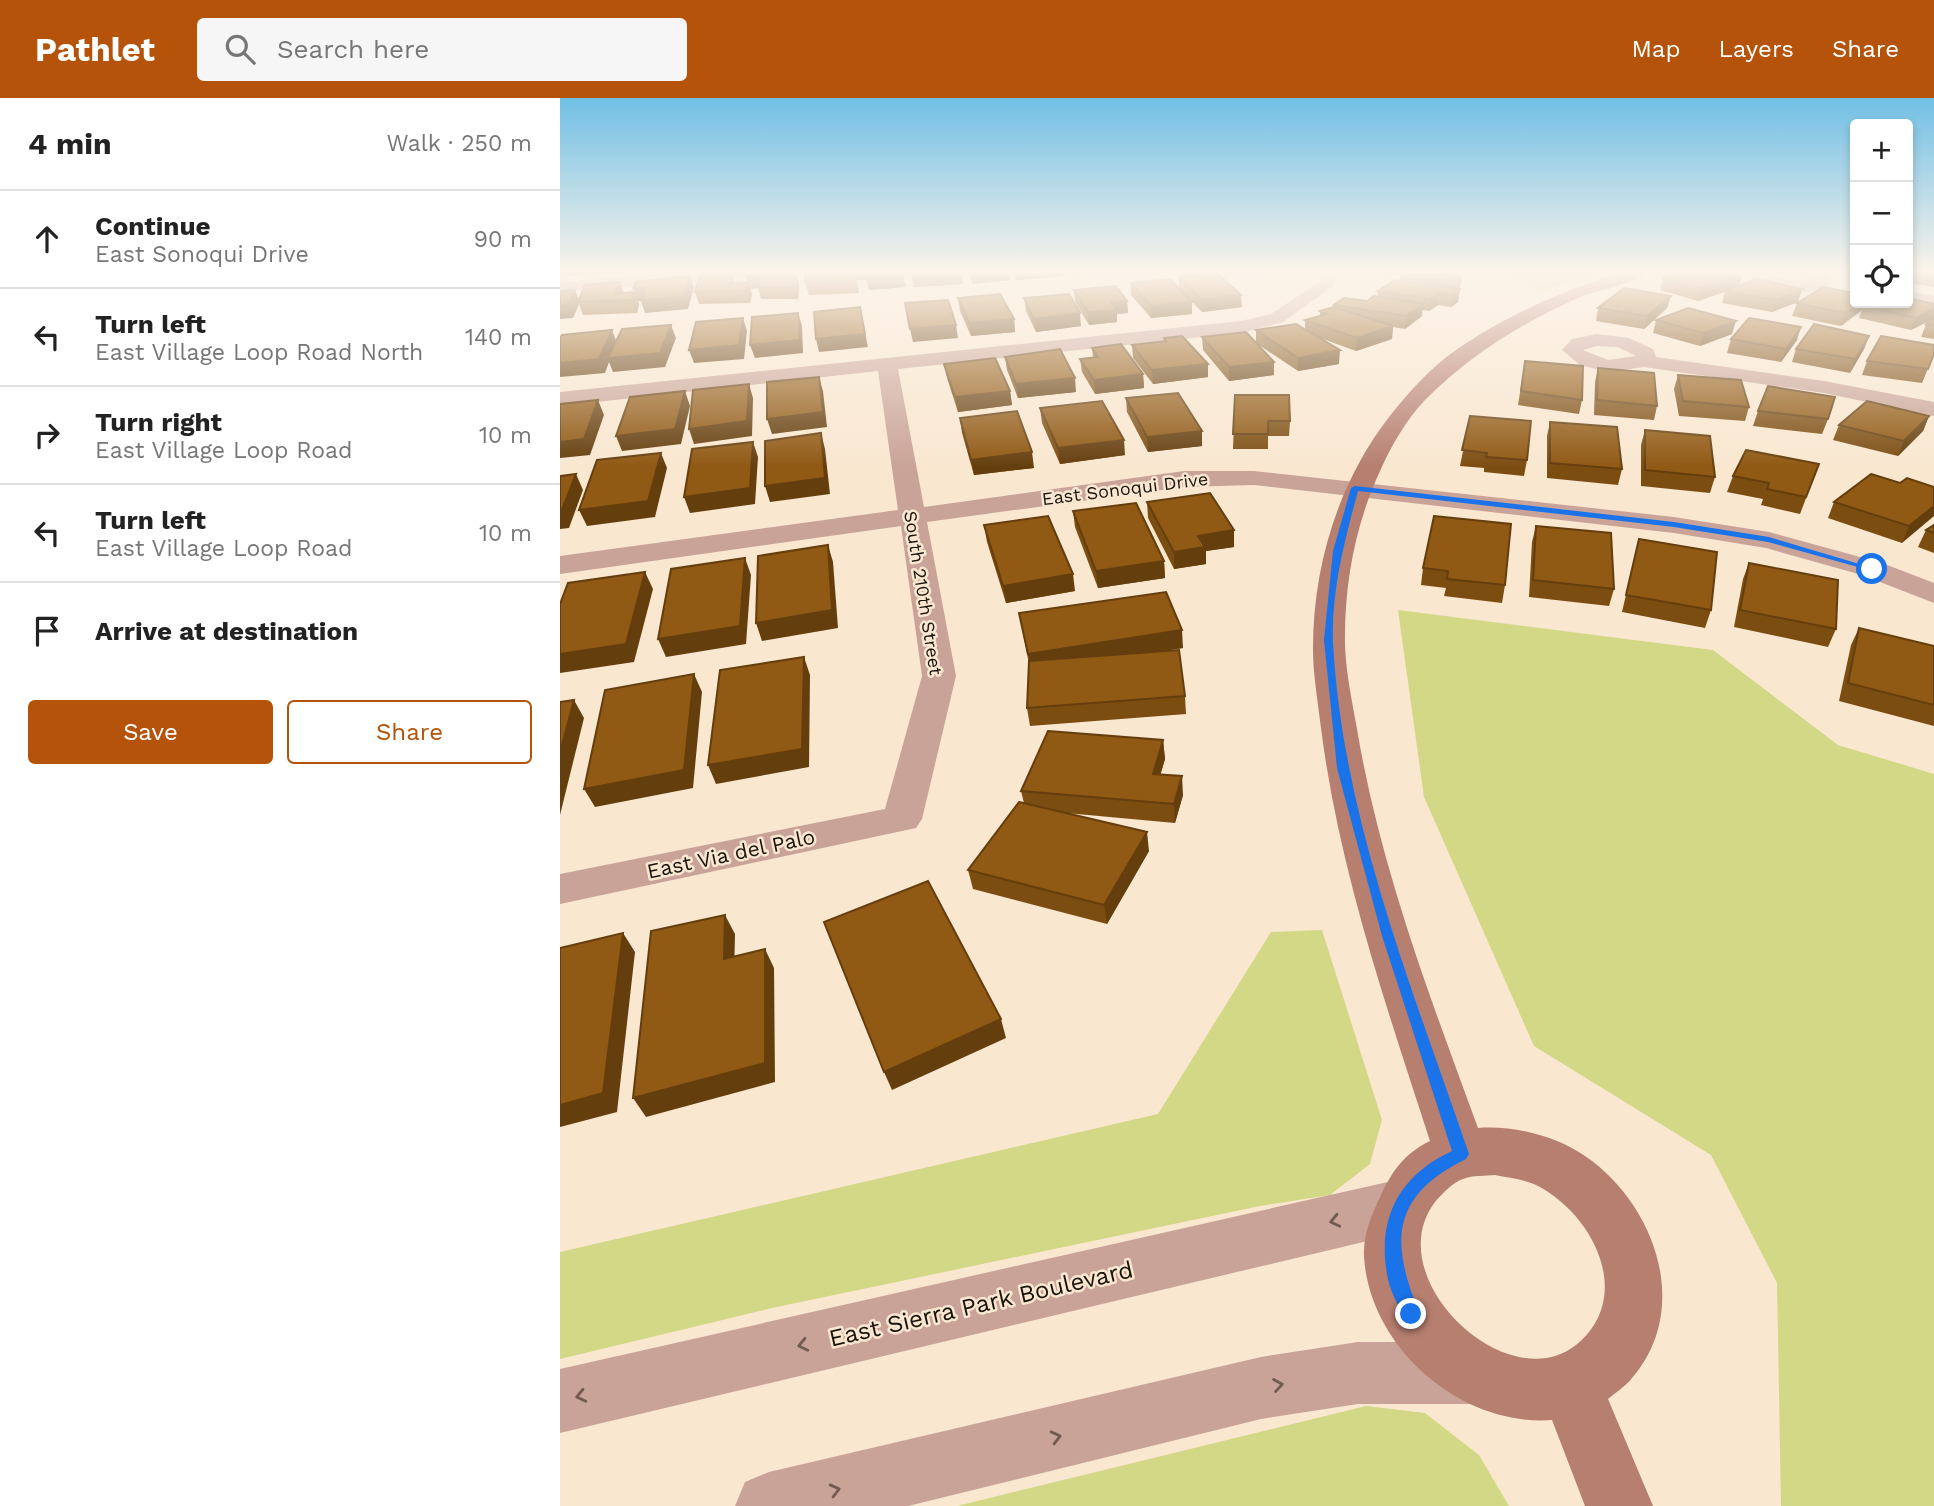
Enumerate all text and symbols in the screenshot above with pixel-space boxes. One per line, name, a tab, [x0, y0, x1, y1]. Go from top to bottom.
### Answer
search box	[197, 18, 687, 81]
text: Pathlet	[35, 30, 155, 69]
icon: search	[221, 30, 259, 68]
text: Search here	[277, 34, 429, 64]
text: Map	[1632, 35, 1680, 63]
text: Layers	[1718, 35, 1794, 63]
text: Share	[1832, 35, 1899, 63]
map controls	[1850, 119, 1913, 308]
button: +	[1850, 119, 1913, 182]
text: 4 min	[28, 126, 112, 161]
text: Walk · 250 m	[386, 130, 532, 157]
button: −	[1850, 182, 1913, 245]
text: Continue	[95, 211, 211, 241]
icon: ahead	[28, 220, 66, 258]
text: 90 m	[474, 226, 532, 253]
text: East Sonoqui Drive	[95, 241, 309, 268]
button: locate	[1850, 245, 1913, 308]
text: Turn left	[95, 309, 206, 339]
icon: left	[28, 318, 66, 356]
text: 140 m	[465, 324, 532, 351]
text: East Village Loop Road North	[95, 339, 423, 366]
text: Turn right	[95, 407, 222, 437]
icon: right	[28, 416, 66, 454]
text: 10 m	[479, 422, 532, 449]
text: East Village Loop Road	[95, 437, 352, 464]
street label: East Sonoqui Drive	[1041, 468, 1209, 509]
text: Turn left	[95, 505, 206, 535]
street label: South 210th Street	[900, 509, 947, 677]
icon: left	[28, 514, 66, 552]
text: 10 m	[479, 520, 532, 547]
text: East Village Loop Road	[95, 535, 352, 562]
route start	[1856, 553, 1887, 584]
icon: arrive	[28, 612, 66, 650]
text: Arrive at destination	[95, 616, 358, 646]
button: Save	[28, 700, 273, 764]
button: Share	[287, 700, 532, 764]
street label: East Via del Palo	[645, 823, 817, 884]
one-way arrow	[1329, 1213, 1341, 1228]
street label: East Sierra Park Boulevard	[826, 1255, 1136, 1353]
route end	[1395, 1298, 1426, 1329]
one-way arrow	[797, 1336, 809, 1351]
one-way arrow	[1272, 1378, 1284, 1393]
one-way arrow	[575, 1388, 587, 1402]
one-way arrow	[1050, 1431, 1062, 1445]
one-way arrow	[829, 1484, 841, 1498]

